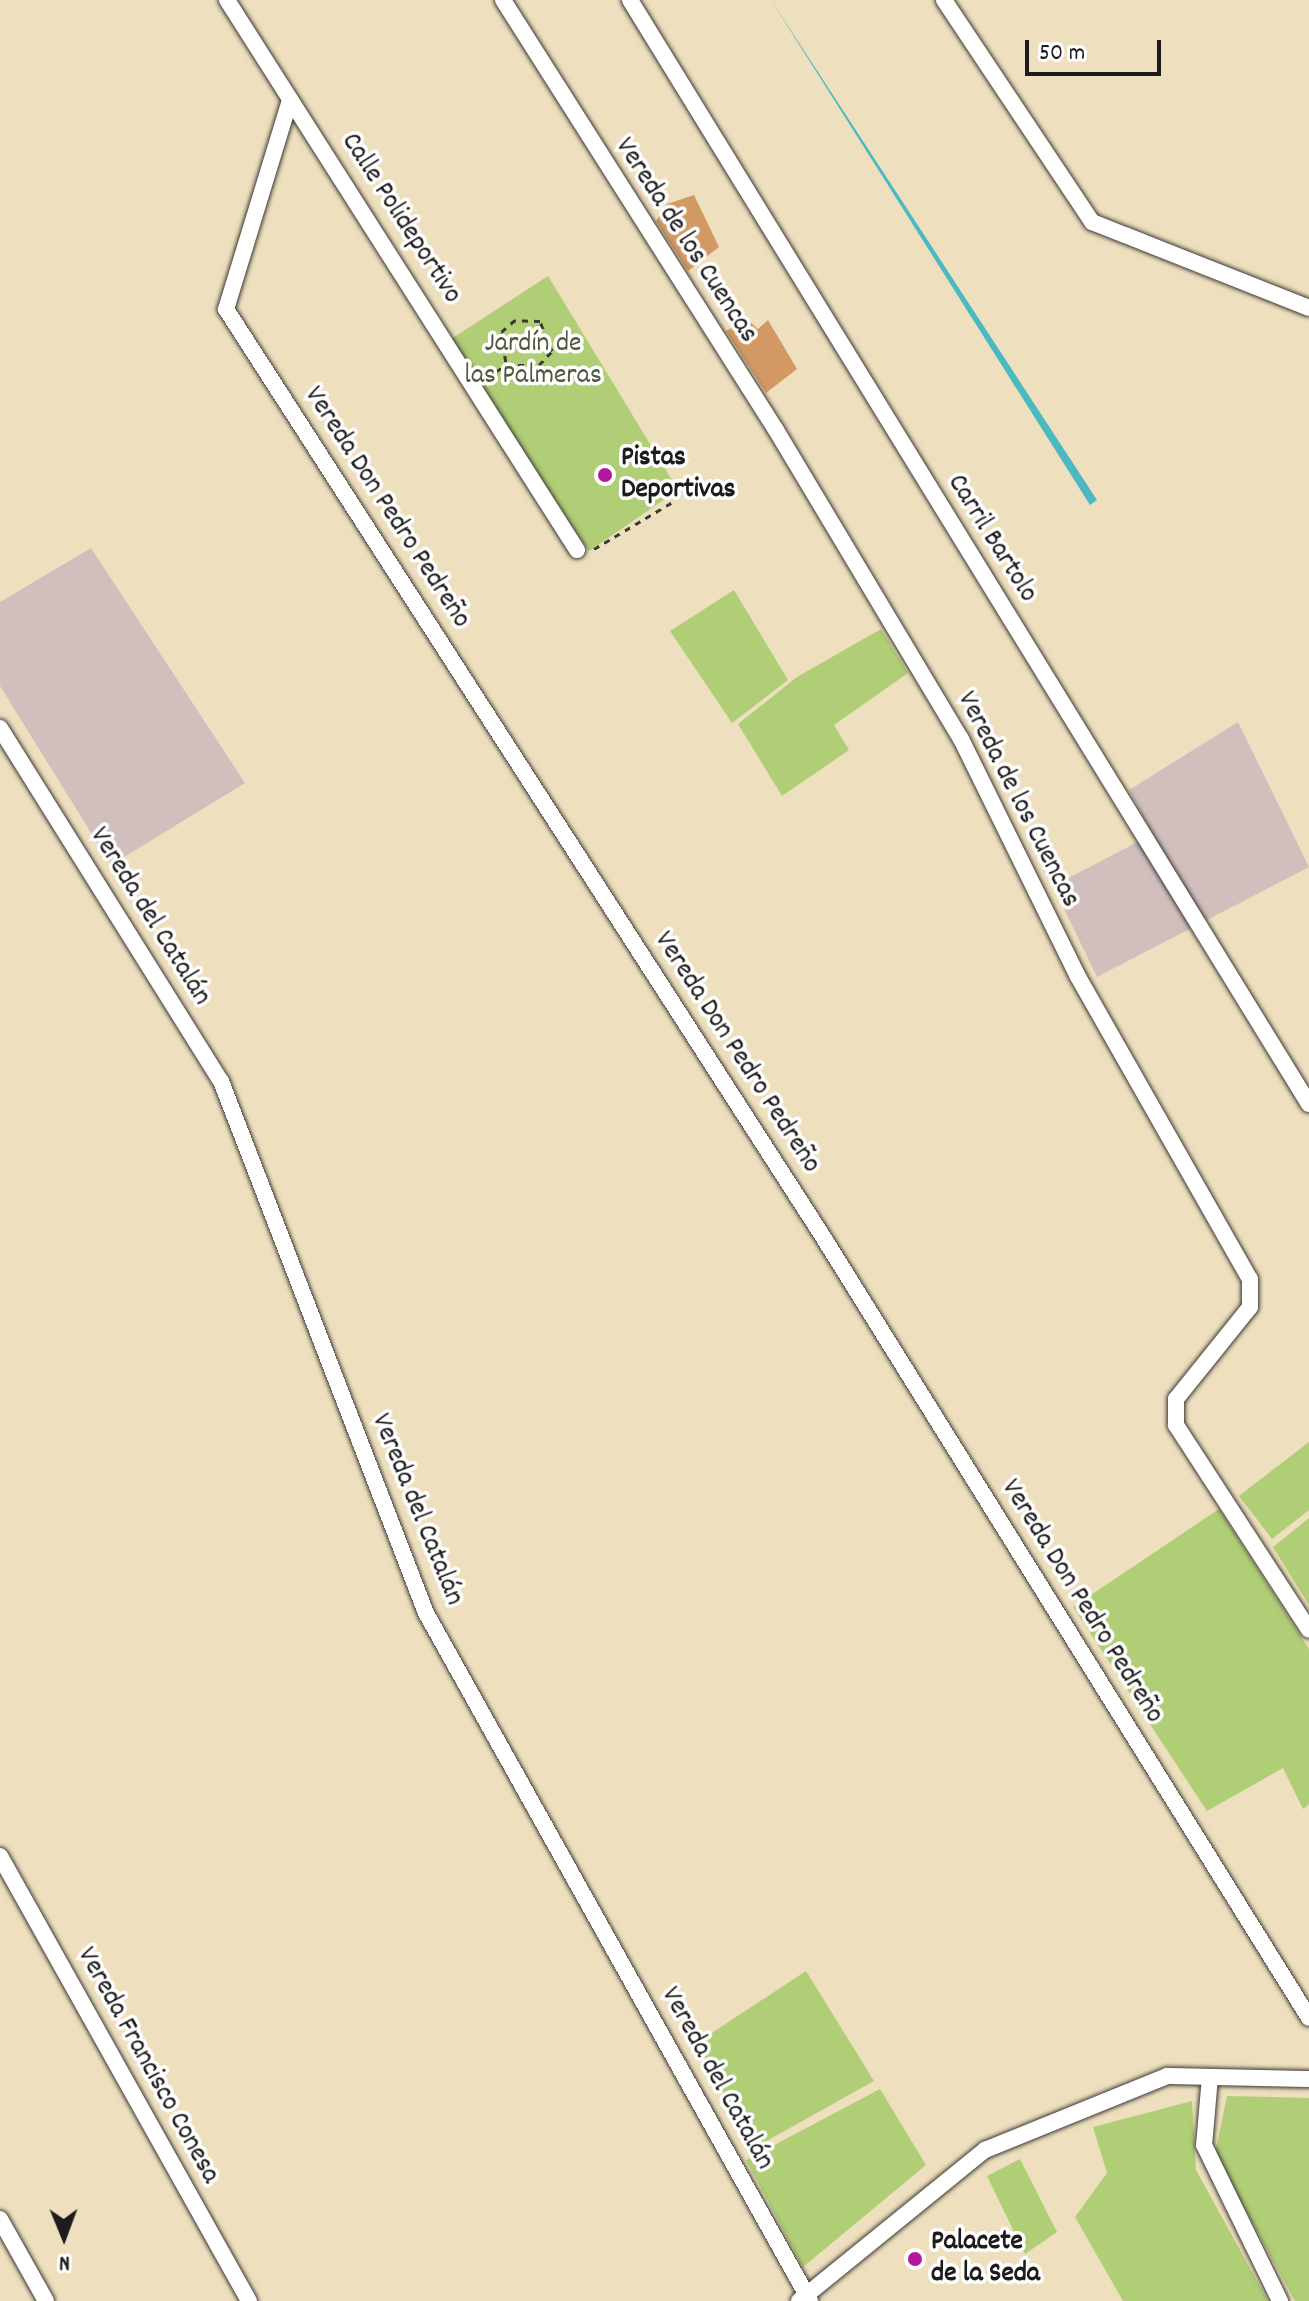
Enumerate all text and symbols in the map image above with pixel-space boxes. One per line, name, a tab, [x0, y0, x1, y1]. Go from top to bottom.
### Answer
scale bar	[1029, 24, 1165, 74]
text: 50 m	[1039, 37, 1085, 71]
street label: Calle Polideportivo	[332, 127, 468, 311]
street label: Vereda de los Cuencas	[606, 132, 764, 350]
park label: Jardín de las Palmeras	[464, 328, 602, 394]
street label: Vereda Don Pedro Pedreño	[295, 381, 477, 635]
place label: Pistas Deportivas	[621, 442, 736, 508]
marker: Pistas Deportivas	[596, 466, 614, 484]
street label: Carril Bartolo	[938, 469, 1044, 609]
street label: Vereda de los Cuencas	[948, 686, 1086, 914]
street label: Vereda del Catalán	[81, 822, 217, 1012]
street label: Vereda Don Pedro Pedreño	[645, 926, 827, 1180]
street label: Vereda del Catalán	[362, 1409, 470, 1611]
street label: Vereda Don Pedro Pedreño	[992, 1474, 1170, 1730]
street label: Vereda Francisco Conesa	[68, 1942, 226, 2190]
street label: Vereda del Catalán	[652, 1982, 780, 2176]
north arrow	[24, 2197, 104, 2277]
place label: Palacete de la Seda	[931, 2226, 1040, 2292]
text: N	[59, 2246, 70, 2277]
marker: Palacete de la Seda	[906, 2250, 924, 2268]

